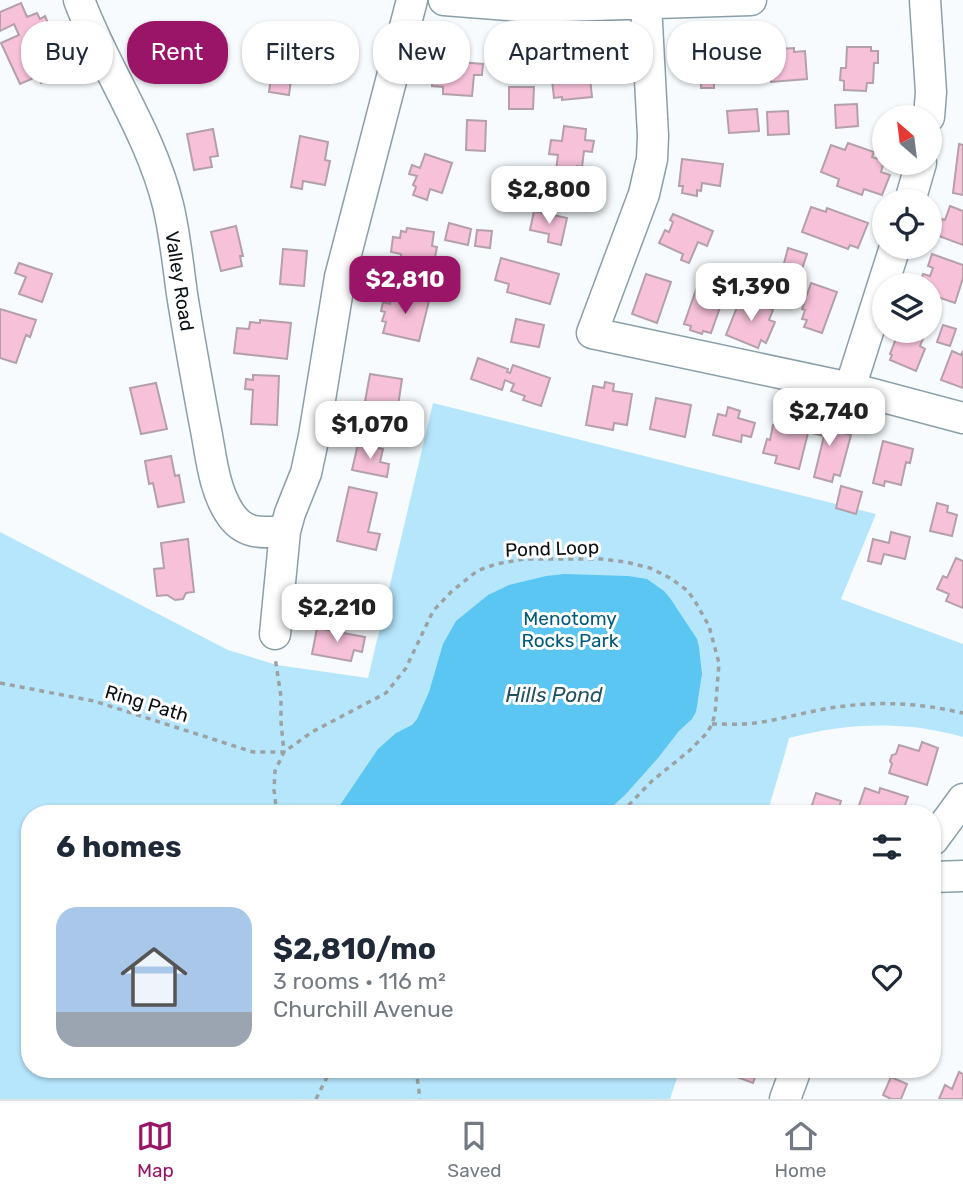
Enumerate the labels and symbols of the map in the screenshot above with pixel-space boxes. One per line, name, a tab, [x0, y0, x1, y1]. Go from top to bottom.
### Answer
north arrow	[872, 105, 942, 175]
pin: $2,800	[492, 166, 606, 226]
street label: Valley Road	[160, 229, 199, 333]
pin: $2,810	[348, 256, 462, 316]
pin: $1,390	[694, 264, 808, 323]
pin: $2,740	[772, 388, 886, 448]
pin: $1,070	[313, 402, 427, 461]
street label: Pond Loop	[505, 535, 599, 562]
pin: $2,210	[280, 584, 394, 644]
park label: Menotomy Rocks Park	[521, 607, 619, 652]
street label: Ring Path	[102, 680, 191, 727]
water label: Hills Pond	[505, 682, 603, 707]

